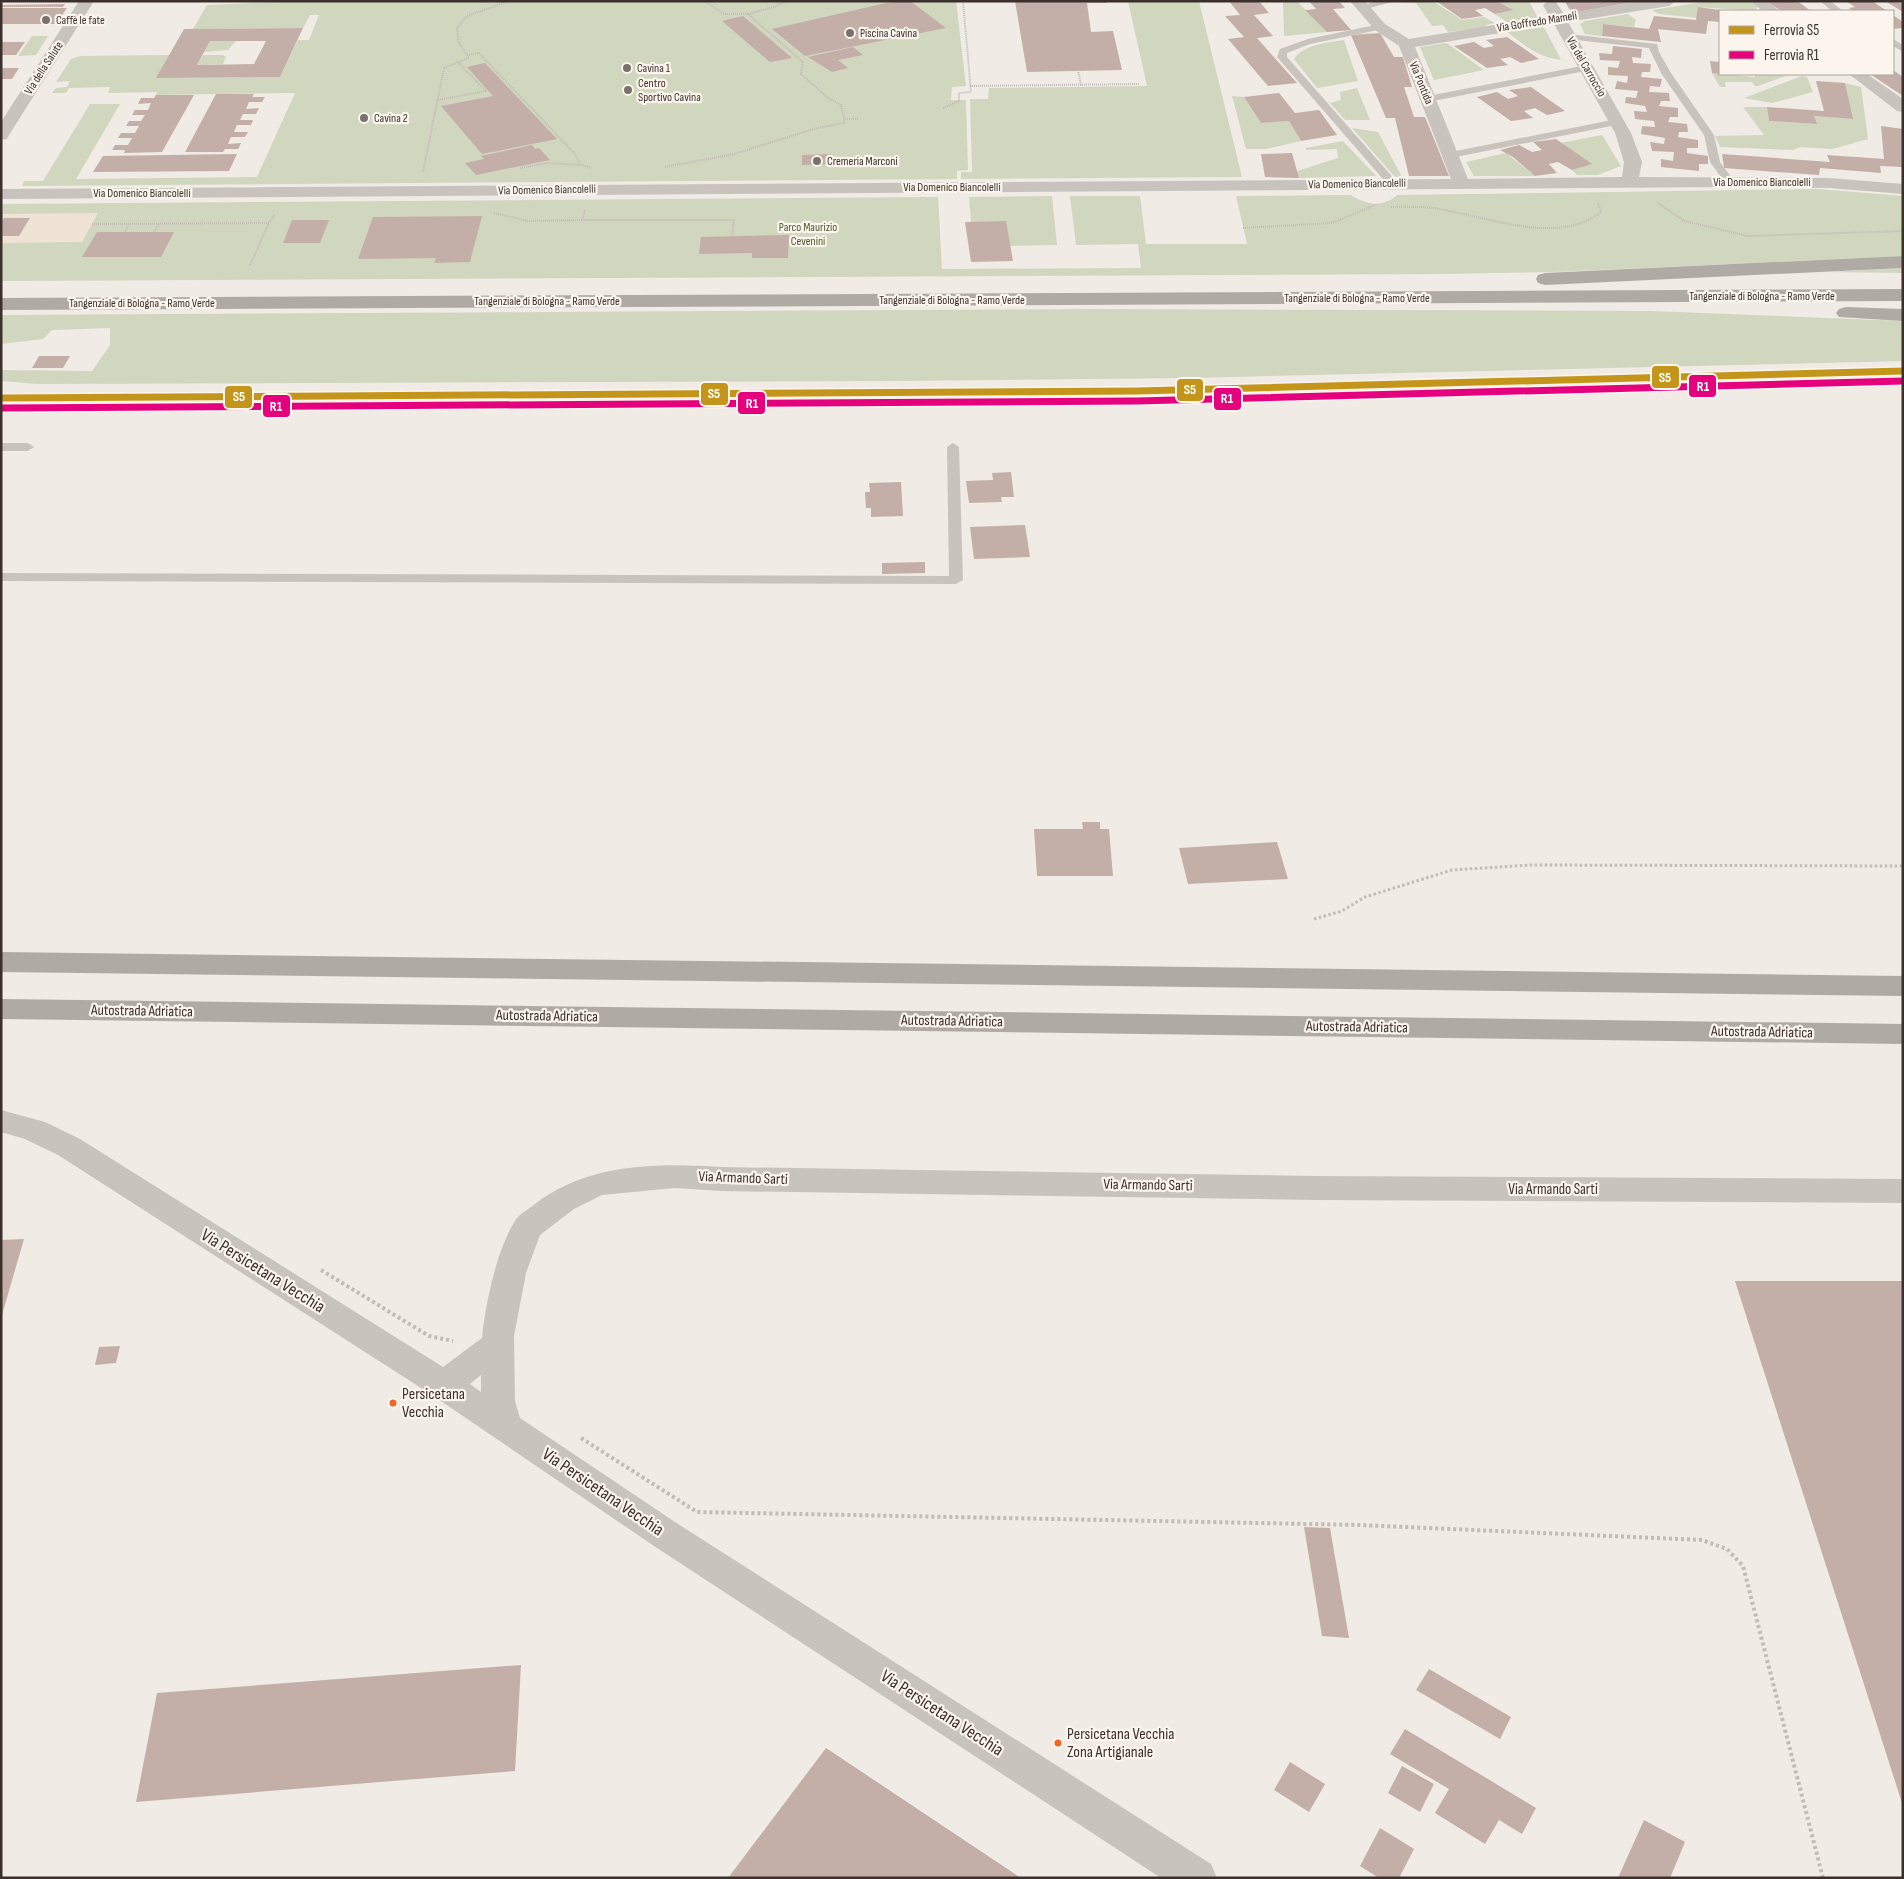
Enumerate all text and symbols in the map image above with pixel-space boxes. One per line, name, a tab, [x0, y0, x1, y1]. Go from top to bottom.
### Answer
street label: Via Goffredo Mameli	[1496, 8, 1578, 36]
legend	[1719, 10, 1894, 75]
place label: Caffè le fate	[56, 13, 105, 28]
marker: Caffè le fate	[40, 14, 52, 26]
text: Ferrovia S5	[1764, 21, 1819, 40]
place label: Piscina Cavina	[860, 26, 917, 41]
marker: Piscina Cavina	[844, 27, 856, 39]
street label: Via del Carroccio	[1563, 34, 1609, 100]
street label: Via della Salute	[21, 38, 67, 97]
text: Ferrovia R1	[1764, 46, 1820, 65]
street label: Via Pontida	[1406, 59, 1437, 107]
place label: Cavina 1	[637, 61, 671, 76]
marker: Cavina 1	[621, 62, 633, 74]
place label: Centro Sportivo Cavina	[638, 76, 701, 105]
marker: Centro Sportivo Cavina	[622, 84, 634, 96]
place label: Cavina 2	[374, 111, 408, 126]
marker: Cavina 2	[358, 112, 370, 124]
place label: Cremeria Marconi	[827, 154, 898, 169]
marker: Cremeria Marconi	[811, 155, 823, 167]
street label: Via Domenico Biancolelli	[1713, 175, 1811, 190]
street label: Via Domenico Biancolelli	[1308, 176, 1406, 192]
street label: Via Domenico Biancolelli	[903, 180, 1001, 195]
street label: Via Domenico Biancolelli	[498, 182, 596, 198]
street label: Via Domenico Biancolelli	[93, 186, 191, 201]
park label: Parco Maurizio Cevenini	[779, 220, 837, 249]
street label: Tangenziale di Bologna - Ramo Verde	[1689, 289, 1835, 304]
street label: Tangenziale di Bologna - Ramo Verde	[1284, 291, 1430, 306]
street label: Tangenziale di Bologna - Ramo Verde	[879, 293, 1025, 308]
street label: Tangenziale di Bologna - Ramo Verde	[474, 294, 620, 309]
street label: Tangenziale di Bologna - Ramo Verde	[69, 296, 215, 311]
line badge: S5	[1651, 365, 1680, 389]
text: S5	[1659, 369, 1671, 386]
line badge: R1	[1688, 374, 1717, 398]
line badge: S5	[1176, 378, 1204, 402]
text: R1	[1697, 378, 1710, 395]
text: S5	[1184, 381, 1196, 398]
line badge: S5	[700, 382, 729, 406]
line badge: S5	[224, 385, 253, 409]
text: S5	[708, 385, 720, 402]
line badge: R1	[1213, 387, 1242, 411]
text: S5	[233, 388, 245, 405]
text: R1	[1221, 390, 1234, 407]
line badge: R1	[737, 391, 766, 415]
line badge: R1	[262, 394, 291, 418]
text: R1	[746, 395, 759, 412]
text: R1	[270, 398, 283, 415]
street label: Autostrada Adriatica	[90, 1001, 193, 1021]
street label: Autostrada Adriatica	[495, 1006, 598, 1026]
street label: Autostrada Adriatica	[900, 1011, 1003, 1031]
street label: Autostrada Adriatica	[1305, 1017, 1408, 1037]
street label: Autostrada Adriatica	[1710, 1022, 1813, 1042]
street label: Via Armando Sarti	[698, 1167, 788, 1189]
street label: Via Armando Sarti	[1103, 1175, 1193, 1195]
street label: Via Armando Sarti	[1508, 1180, 1598, 1199]
street label: Via Persicetana Vecchia	[197, 1224, 329, 1318]
place label: Persicetana Vecchia	[402, 1385, 465, 1422]
marker: Persicetana Vecchia	[388, 1398, 398, 1408]
street label: Via Persicetana Vecchia	[538, 1444, 668, 1540]
street label: Via Persicetana Vecchia	[877, 1666, 1007, 1761]
place label: Persicetana Vecchia Zona Artigianale	[1067, 1725, 1174, 1762]
marker: Persicetana Vecchia Zona Artigianale	[1053, 1738, 1063, 1748]

